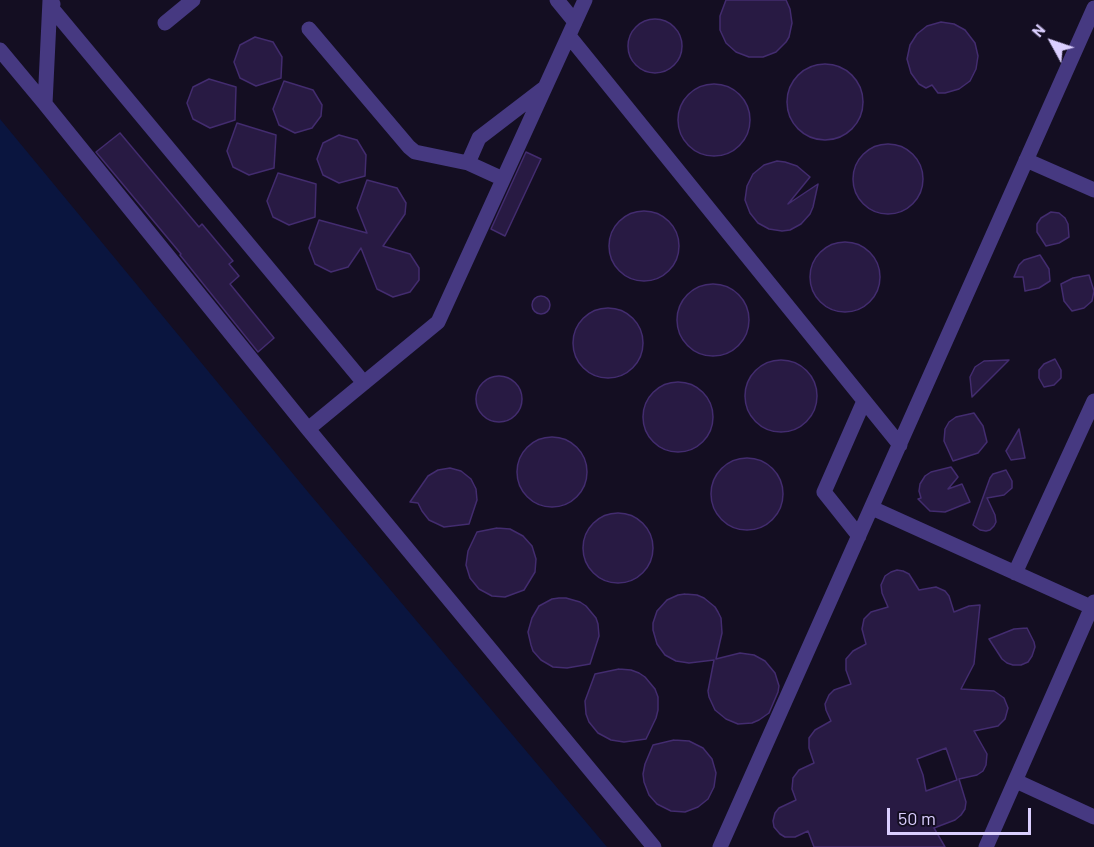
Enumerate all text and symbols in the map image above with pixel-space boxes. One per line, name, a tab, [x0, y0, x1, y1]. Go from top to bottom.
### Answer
north arrow	[1022, 12, 1082, 72]
text: N	[1027, 20, 1049, 40]
scale bar	[890, 796, 1034, 834]
text: 50 m	[898, 807, 936, 829]

